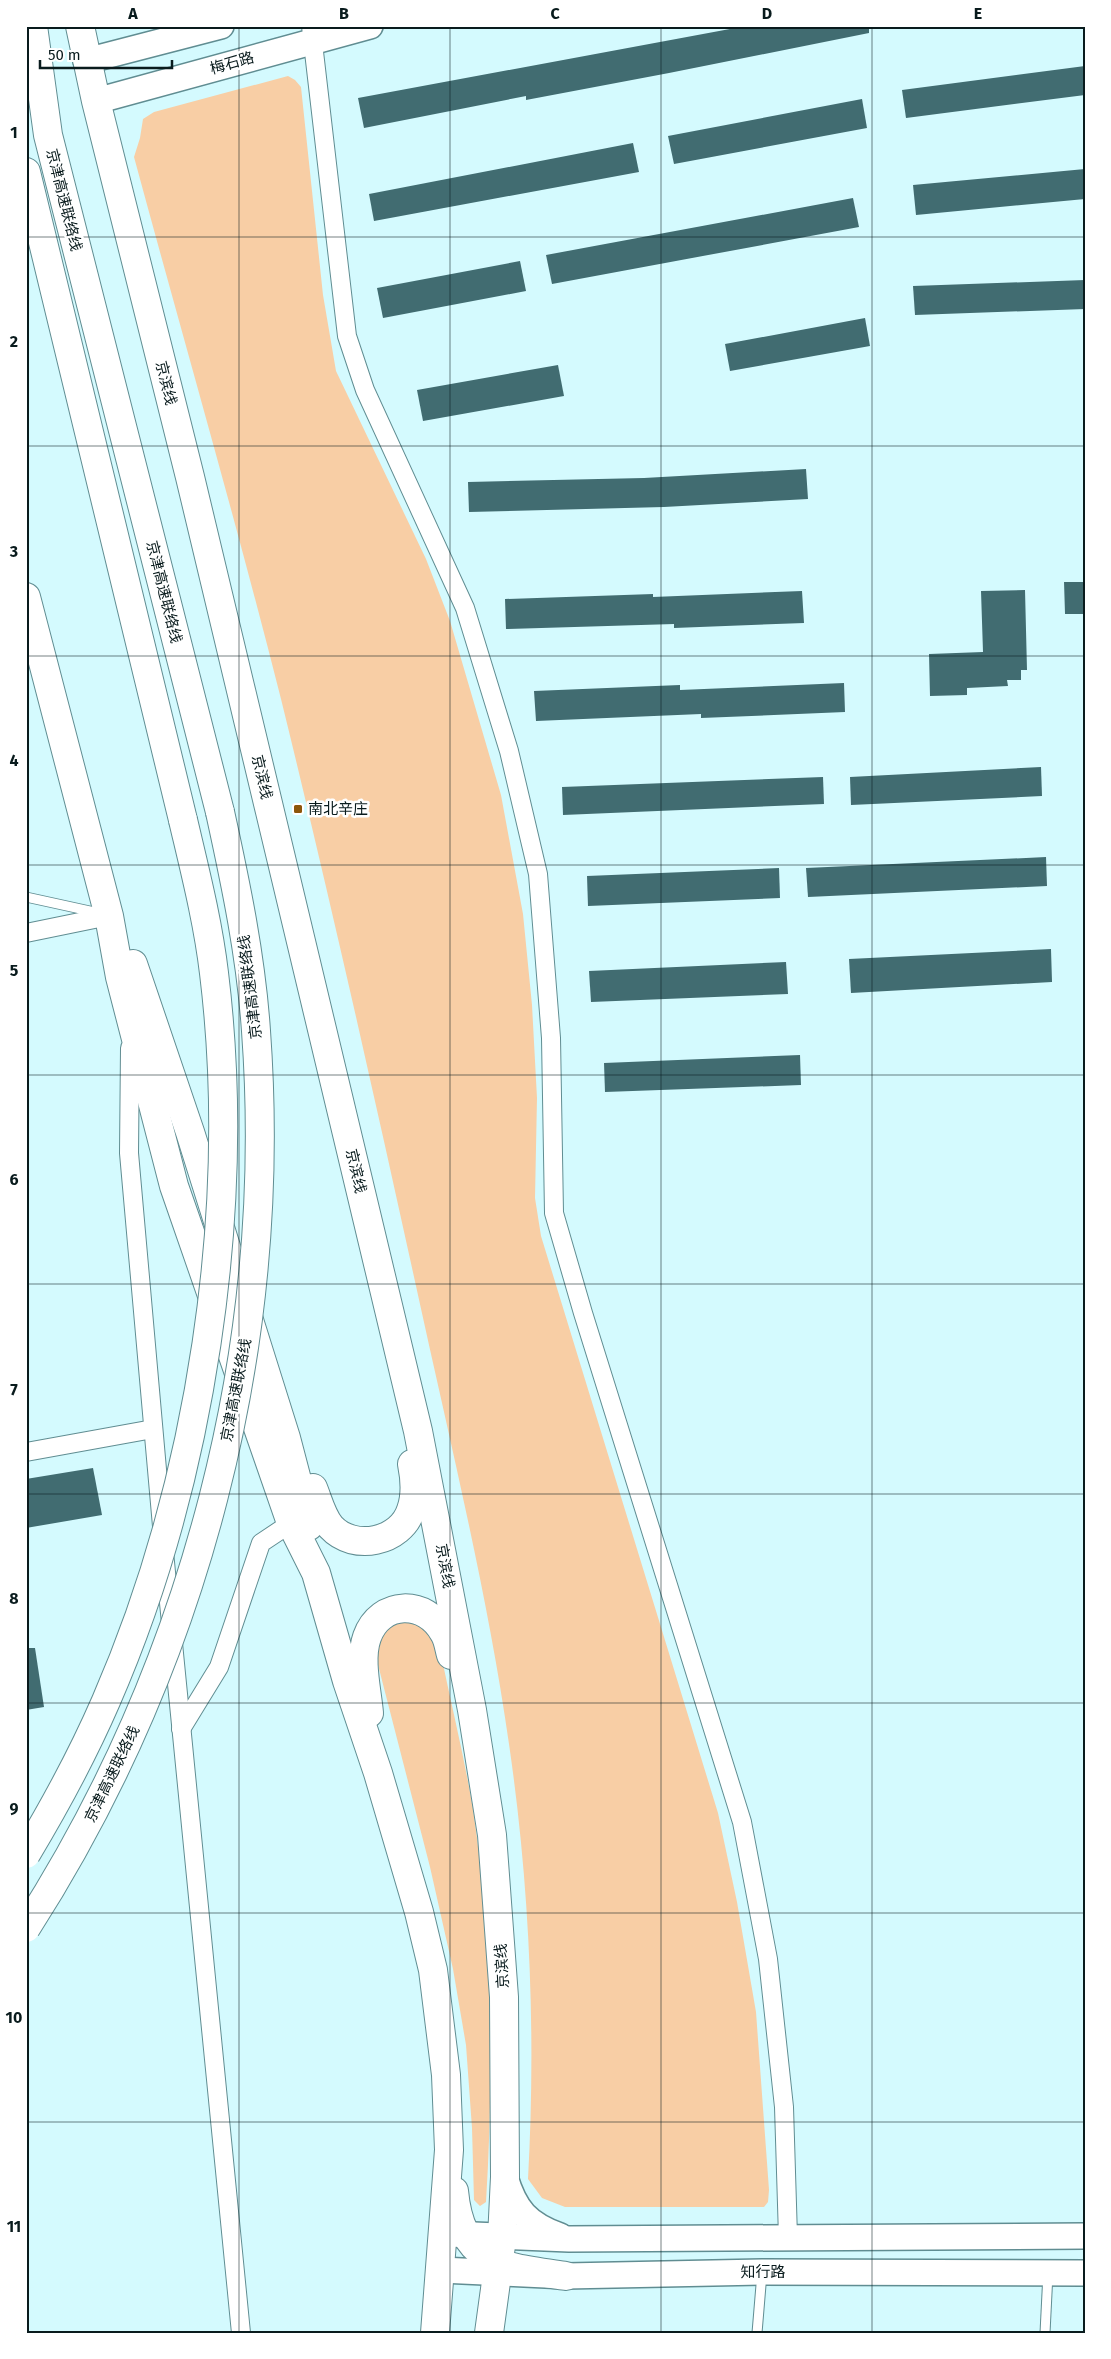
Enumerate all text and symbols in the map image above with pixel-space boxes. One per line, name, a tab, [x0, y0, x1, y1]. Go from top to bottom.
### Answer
text: A	[127, 4, 138, 23]
text: B	[339, 4, 349, 23]
text: C	[550, 4, 560, 23]
text: D	[762, 4, 772, 23]
text: E	[974, 4, 982, 23]
scale bar	[40, 38, 172, 70]
text: 50 m	[48, 46, 81, 64]
street label: 梅石路	[208, 48, 256, 78]
text: 1	[10, 123, 18, 142]
street label: 京津高速联络线	[43, 147, 85, 253]
text: 2	[10, 332, 18, 351]
street label: 京滨线	[152, 359, 180, 407]
street label: 京津高速联络线	[143, 539, 185, 645]
text: 3	[9, 542, 18, 561]
text: 4	[9, 751, 19, 770]
street label: 京滨线	[248, 753, 276, 801]
place label: 南北辛庄	[308, 800, 368, 818]
marker: 南北辛庄	[292, 803, 304, 815]
street label: 京津高速联络线	[235, 934, 265, 1040]
text: 5	[10, 961, 19, 980]
street label: 京滨线	[342, 1147, 370, 1195]
text: 6	[9, 1170, 19, 1189]
street label: 京津高速联络线	[217, 1337, 255, 1443]
text: 7	[10, 1380, 18, 1399]
street label: 京滨线	[432, 1542, 458, 1590]
text: 8	[9, 1589, 19, 1608]
street label: 京津高速联络线	[81, 1723, 143, 1825]
text: 9	[10, 1799, 19, 1818]
street label: 京滨线	[492, 1943, 512, 1989]
text: 10	[6, 2008, 22, 2027]
text: 11	[7, 2217, 21, 2236]
street label: 知行路	[740, 2263, 786, 2281]

